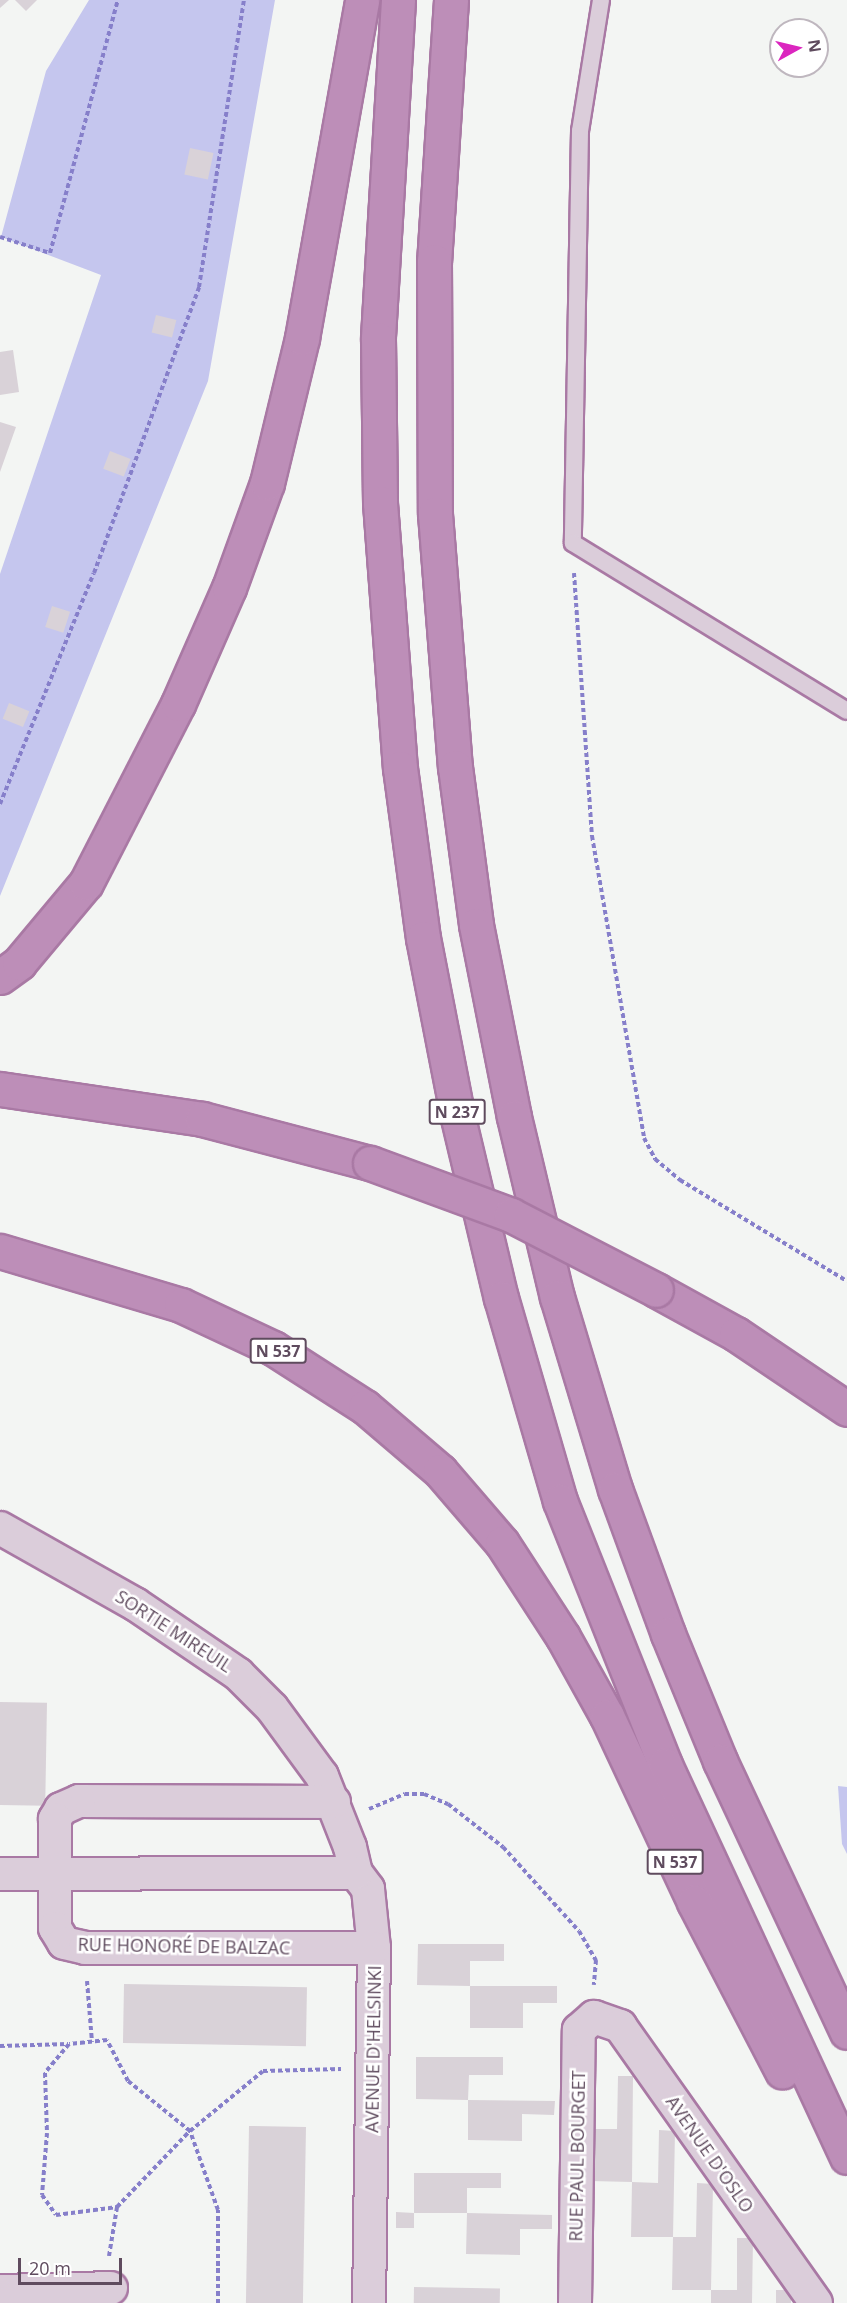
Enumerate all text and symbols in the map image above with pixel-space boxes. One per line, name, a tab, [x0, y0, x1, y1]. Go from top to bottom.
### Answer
north arrow	[769, 18, 829, 78]
text: N	[803, 38, 827, 54]
road number: N 237	[428, 1099, 486, 1125]
road number: N 537	[250, 1338, 306, 1364]
street label: SORTIE MIREUIL	[112, 1585, 236, 1677]
road number: N 537	[646, 1849, 704, 1875]
street label: RUE HONORÉ DE BALZAC	[77, 1933, 291, 1959]
street label: AVENUE D'HELSINKI	[361, 1965, 385, 2133]
street label: RUE PAUL BOURGET	[565, 2070, 589, 2242]
street label: AVENUE D'OSLO	[662, 2091, 758, 2217]
scale bar	[21, 2246, 124, 2284]
text: 20 m	[29, 2256, 71, 2280]

